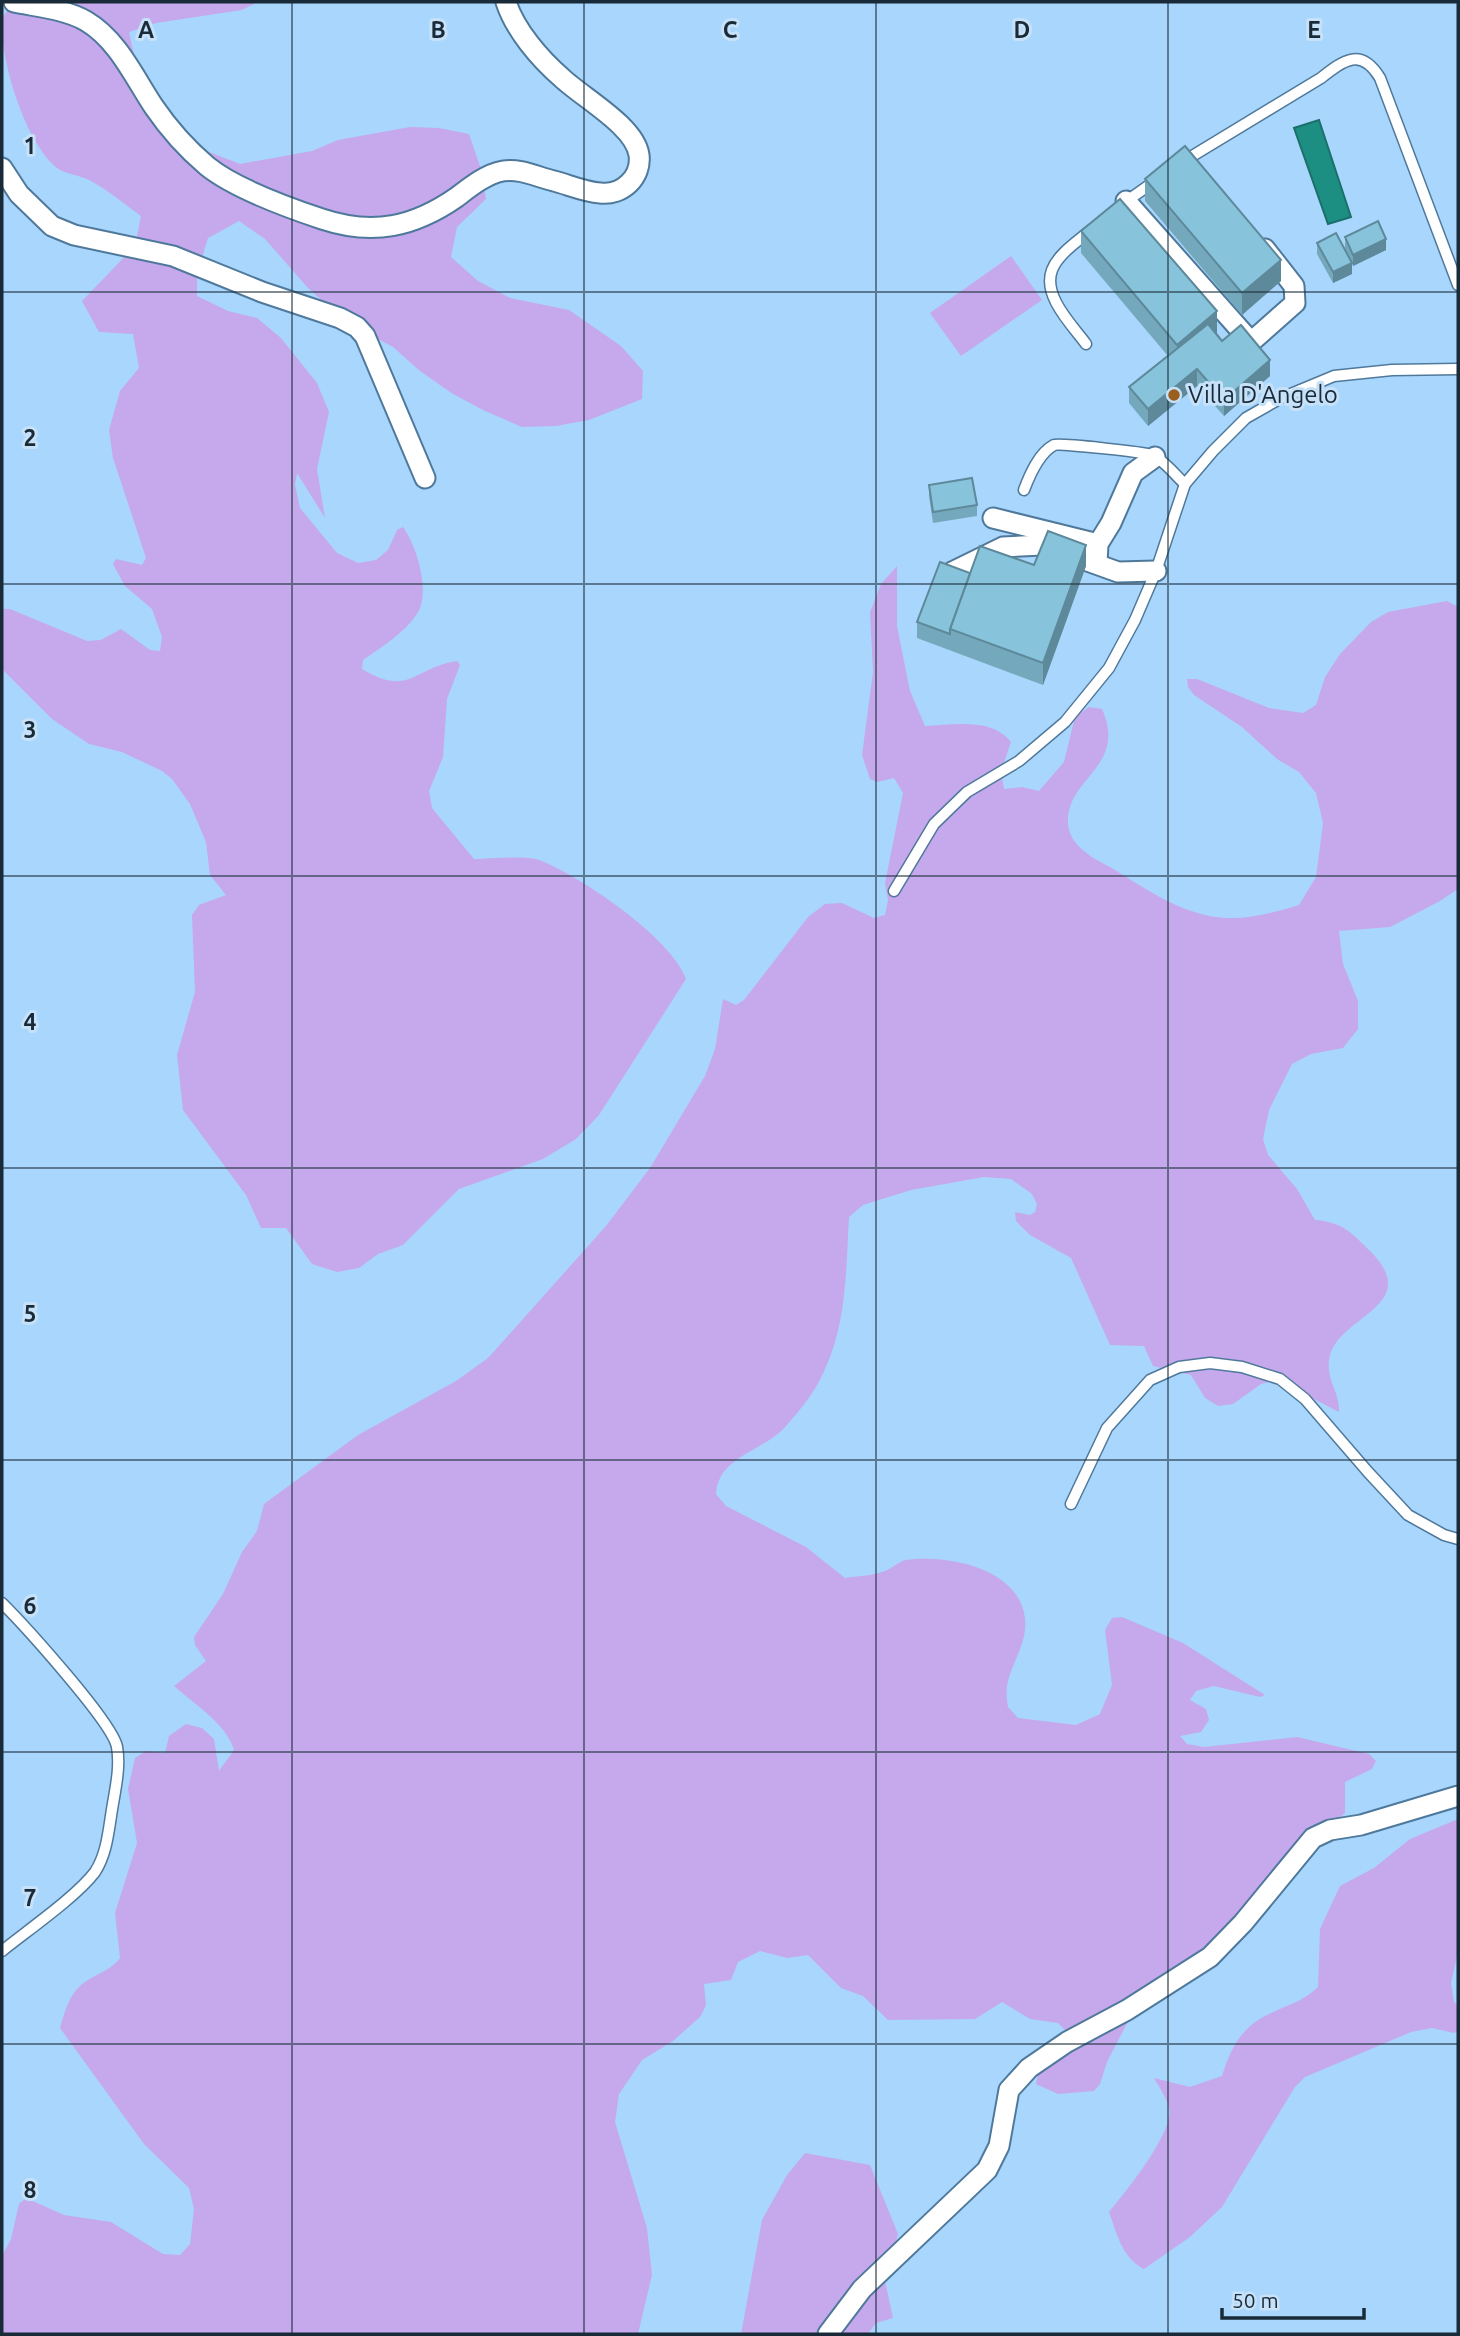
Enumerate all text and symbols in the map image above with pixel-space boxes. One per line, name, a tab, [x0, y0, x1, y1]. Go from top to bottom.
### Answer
text: A	[138, 17, 154, 42]
text: B	[430, 17, 446, 42]
text: C	[723, 17, 738, 42]
text: D	[1014, 17, 1030, 42]
text: E	[1307, 17, 1321, 42]
text: 1	[24, 133, 36, 158]
place label: Villa D'Angelo	[1188, 381, 1338, 408]
marker: Villa D'Angelo	[1166, 387, 1182, 403]
text: 2	[24, 425, 36, 450]
text: 3	[24, 717, 36, 742]
text: 4	[24, 1009, 37, 1034]
text: 5	[24, 1301, 36, 1326]
text: 6	[24, 1593, 37, 1618]
text: 7	[24, 1885, 36, 1910]
text: 8	[24, 2177, 36, 2202]
scale bar	[1222, 2276, 1364, 2320]
text: 50 m	[1232, 2288, 1279, 2312]

